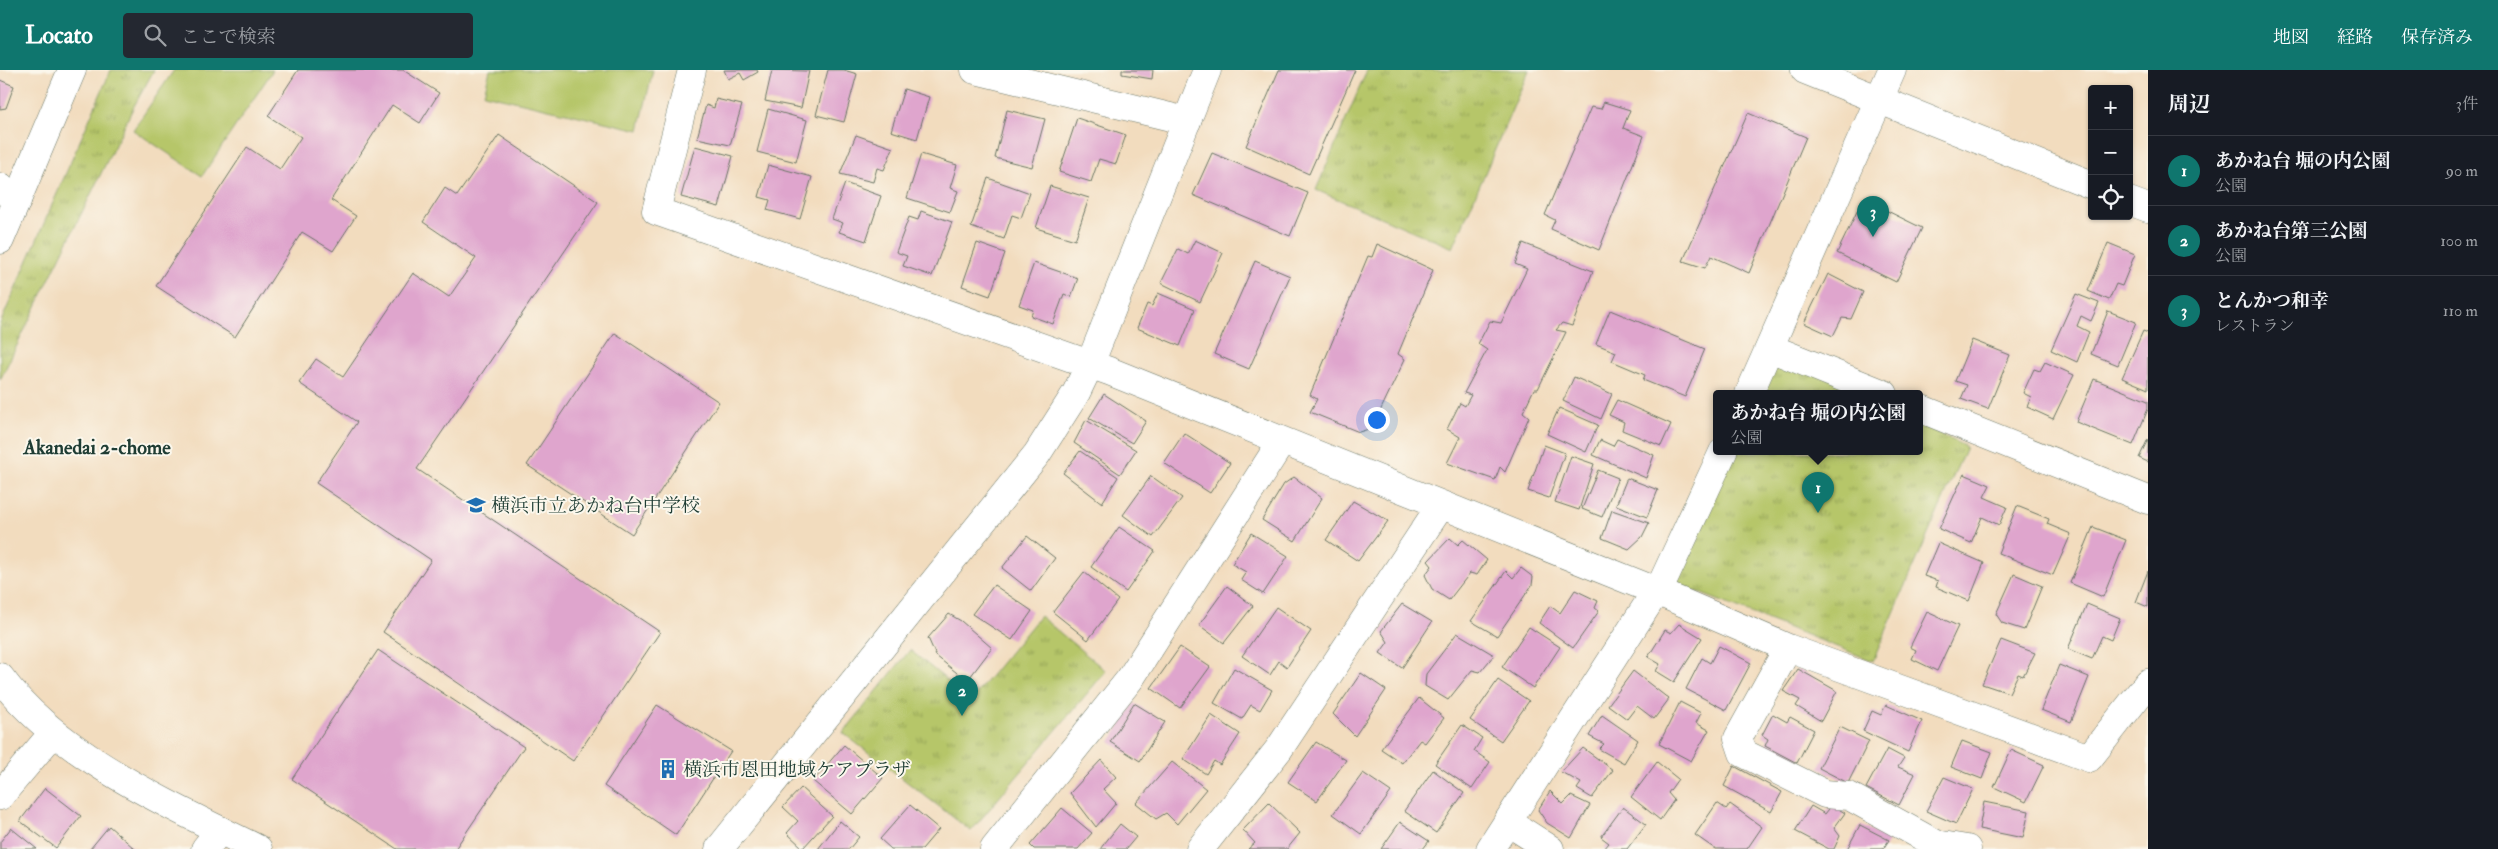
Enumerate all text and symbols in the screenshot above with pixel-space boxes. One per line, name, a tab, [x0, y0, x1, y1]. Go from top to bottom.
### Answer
search box	[123, 13, 473, 58]
text: Locato	[25, 20, 93, 51]
icon: search	[141, 21, 169, 49]
text: ここで検索	[181, 25, 276, 49]
text: 地図	[2273, 26, 2309, 49]
text: 経路	[2337, 26, 2373, 49]
text: 保存済み	[2401, 26, 2473, 49]
map controls	[2088, 85, 2133, 220]
button: +	[2088, 85, 2133, 130]
text: 周辺	[2168, 91, 2210, 118]
text: 3件	[2456, 94, 2478, 114]
button: −	[2088, 130, 2133, 175]
text: あかね台 堀の内公園	[2215, 149, 2390, 173]
text: 1	[2181, 161, 2187, 181]
text: 90 m	[2446, 161, 2478, 181]
button: locate	[2088, 175, 2133, 220]
text: 公園	[2215, 176, 2247, 196]
pin: 3	[1857, 196, 1889, 237]
text: あかね台第三公園	[2215, 219, 2367, 243]
text: 2	[2180, 231, 2188, 251]
text: 100 m	[2440, 231, 2478, 251]
text: 公園	[2215, 246, 2247, 266]
text: とんかつ和幸	[2215, 289, 2329, 313]
text: 3	[2181, 301, 2187, 321]
text: 110 m	[2443, 301, 2478, 321]
text: レストラン	[2215, 316, 2295, 336]
popup	[1713, 390, 1923, 455]
text: あかね台 堀の内公園	[1731, 401, 1906, 425]
your location	[1364, 407, 1390, 433]
text: 公園	[1731, 428, 1763, 448]
district label: Akanedai 2-chome	[22, 435, 171, 460]
pin: 1	[1802, 472, 1834, 513]
school or university icon: 横浜市立あかね台中学校	[465, 494, 487, 516]
place label: 横浜市立あかね台中学校	[491, 494, 700, 518]
pin: 2	[946, 675, 978, 716]
building icon: 横浜市恩田地域ケアプラザ	[657, 758, 679, 780]
place label: 横浜市恩田地域ケアプラザ	[683, 758, 911, 782]

